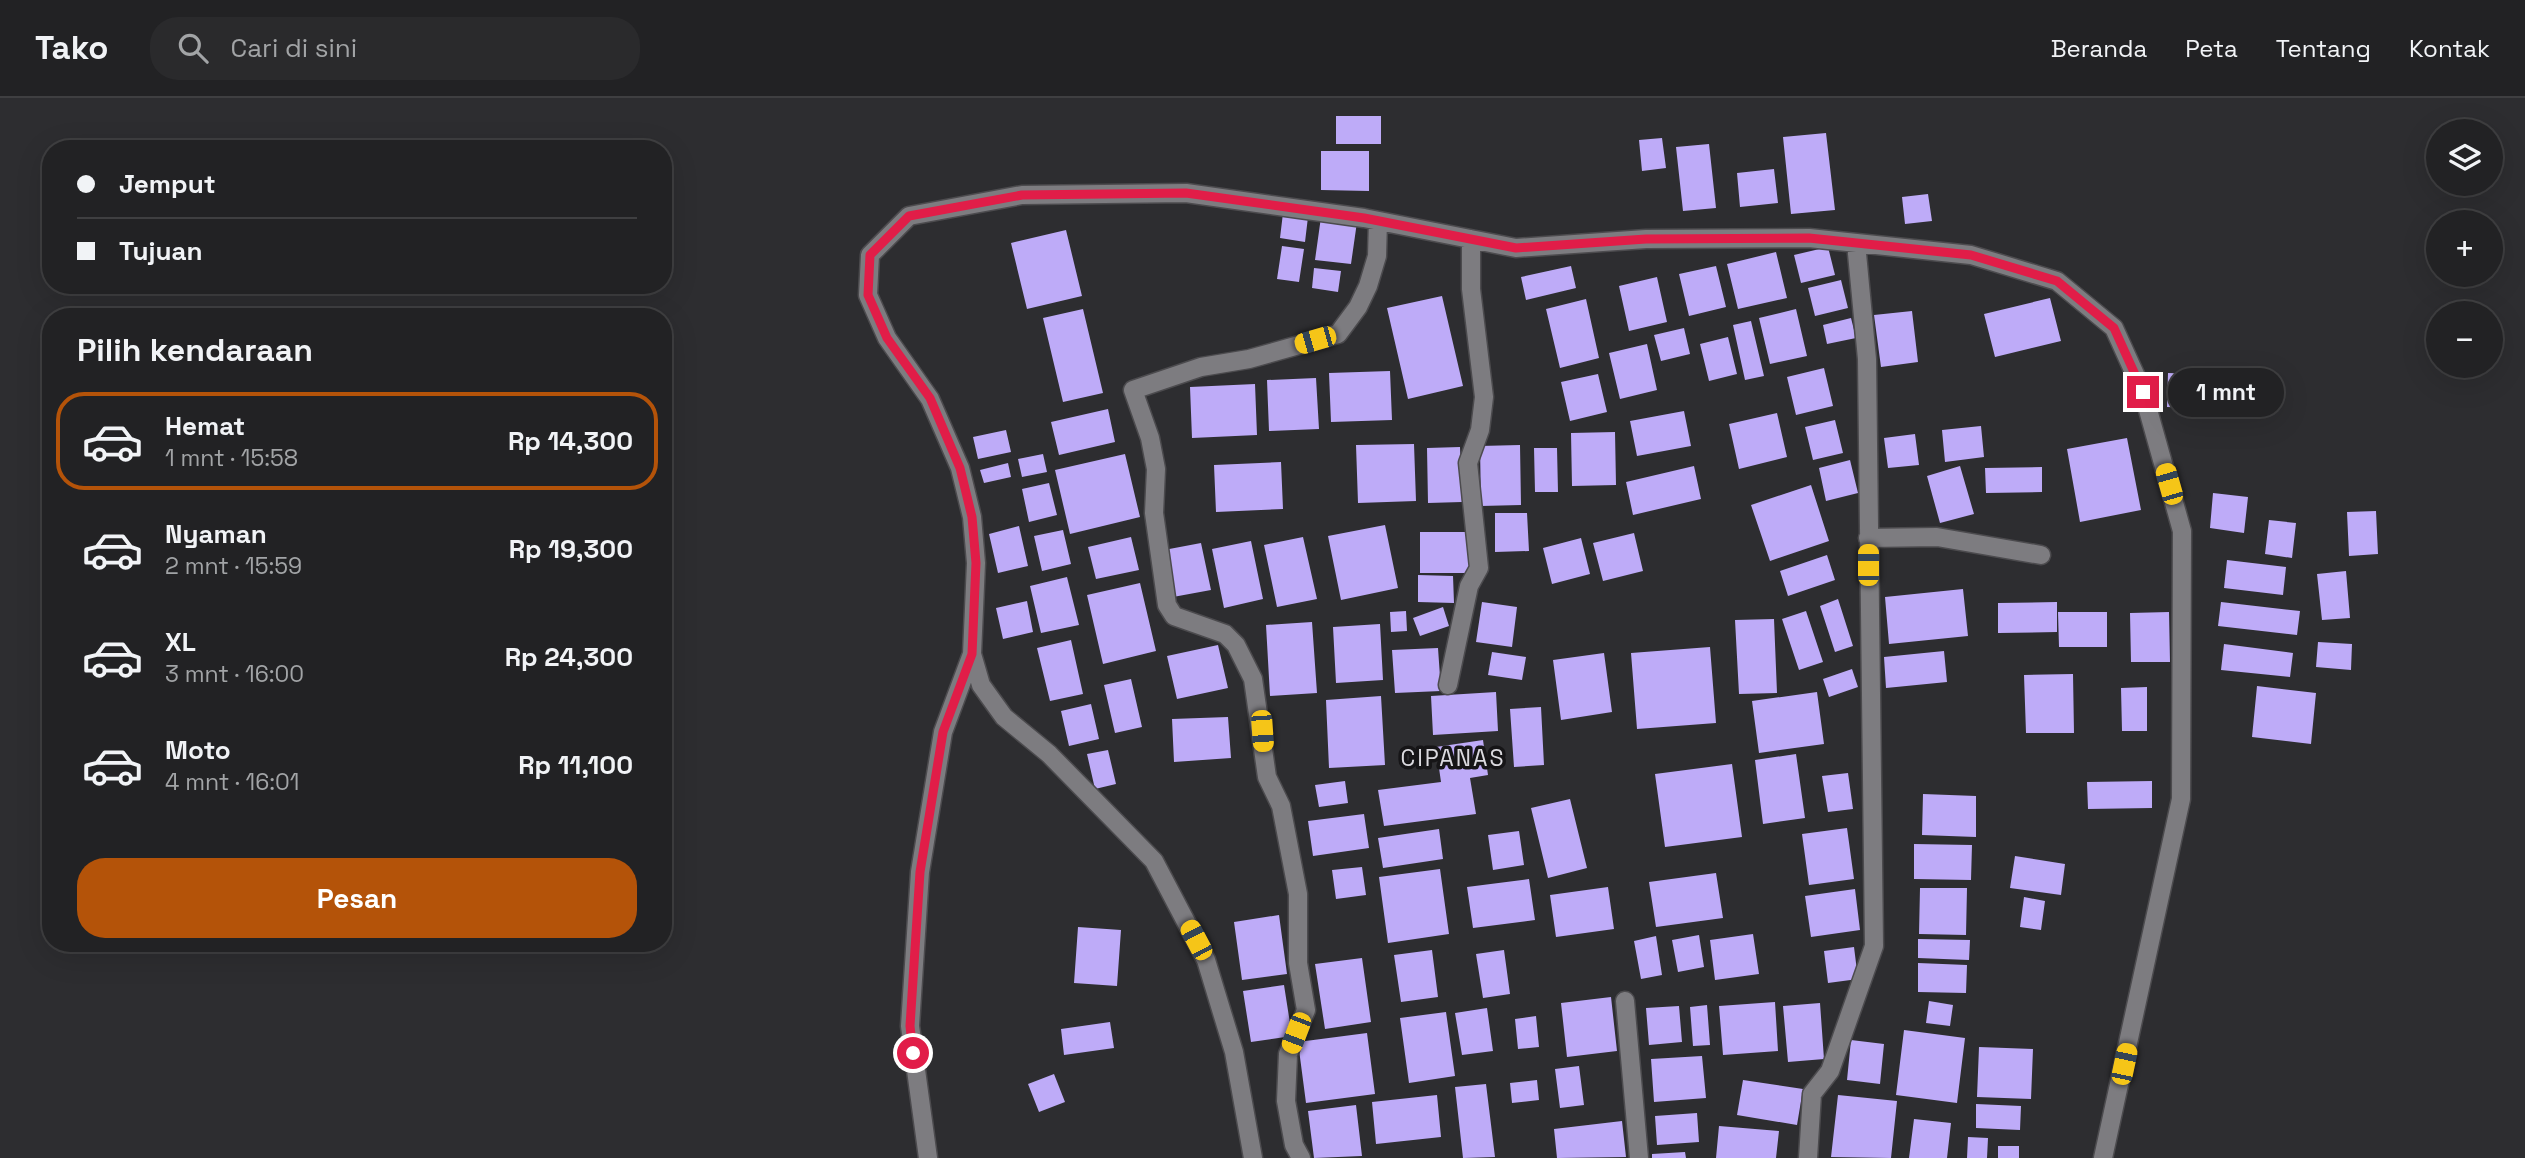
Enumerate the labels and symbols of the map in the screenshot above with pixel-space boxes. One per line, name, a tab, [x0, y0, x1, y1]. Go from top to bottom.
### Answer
car	[1292, 324, 1339, 356]
callout: 1 mnt	[2168, 368, 2283, 416]
route end	[2127, 376, 2159, 408]
car	[2154, 461, 2185, 507]
car	[1858, 544, 1879, 586]
car	[1251, 709, 1274, 753]
district label: CIPANAS	[1400, 743, 1506, 773]
car	[1177, 917, 1216, 963]
car	[1279, 1010, 1314, 1056]
route start	[897, 1037, 929, 1069]
car	[2110, 1041, 2139, 1087]

